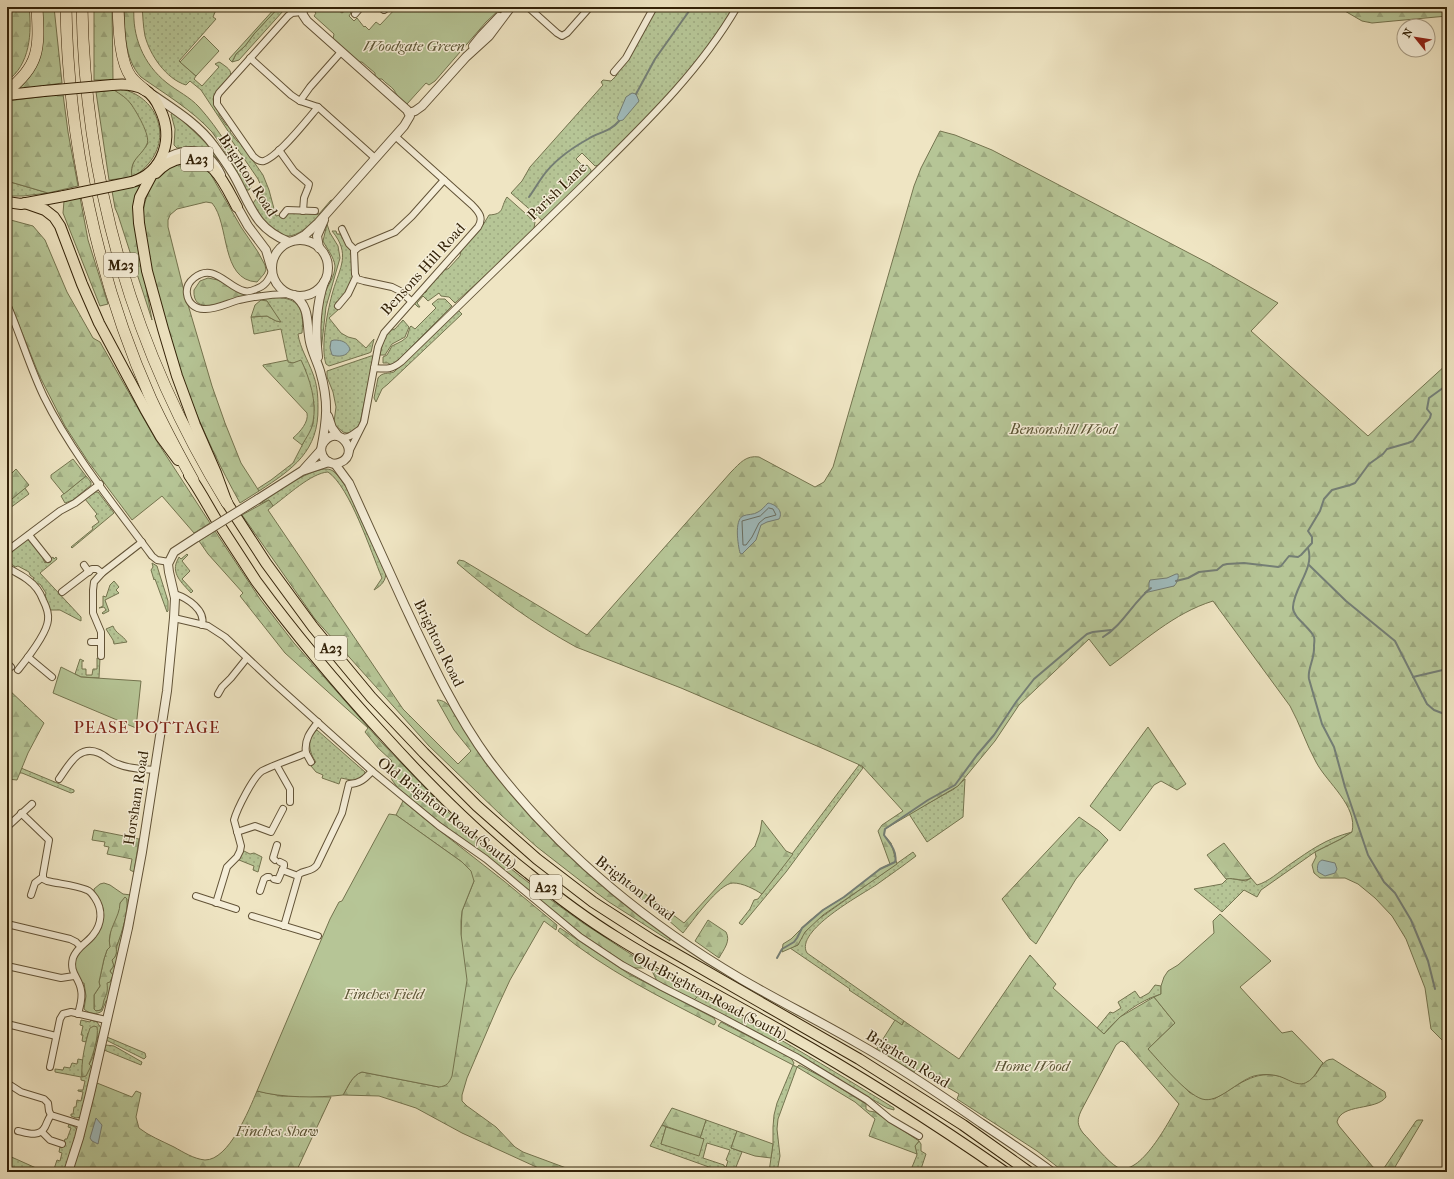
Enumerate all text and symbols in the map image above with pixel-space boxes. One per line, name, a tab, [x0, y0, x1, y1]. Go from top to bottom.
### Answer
north arrow	[1396, 18, 1436, 58]
text: N	[1400, 26, 1416, 40]
park label: Woodgate Green	[363, 37, 465, 55]
street label: Brighton Road	[215, 130, 282, 220]
road number: A23	[181, 147, 213, 171]
street label: Parish Lane	[523, 158, 591, 224]
street label: Bensons Hill Road	[377, 219, 470, 319]
road number: M23	[104, 253, 138, 277]
park label: Bensonshill Wood	[1009, 420, 1119, 438]
street label: Brighton Road	[410, 596, 468, 690]
road number: A23	[315, 636, 347, 660]
district label: PEASE POTTAGE	[74, 717, 220, 737]
street label: Horsham Road	[120, 749, 152, 847]
street label: Old Brighton Road (South)	[374, 753, 520, 873]
street label: Brighton Road	[592, 852, 679, 925]
road number: A23	[530, 875, 562, 899]
street label: Old Brighton Road (South)	[630, 948, 790, 1044]
park label: Finches Field	[343, 985, 426, 1003]
street label: Brighton Road	[863, 1026, 954, 1092]
park label: Home Wood	[994, 1057, 1072, 1075]
park label: Finches Shaw	[235, 1122, 319, 1140]

